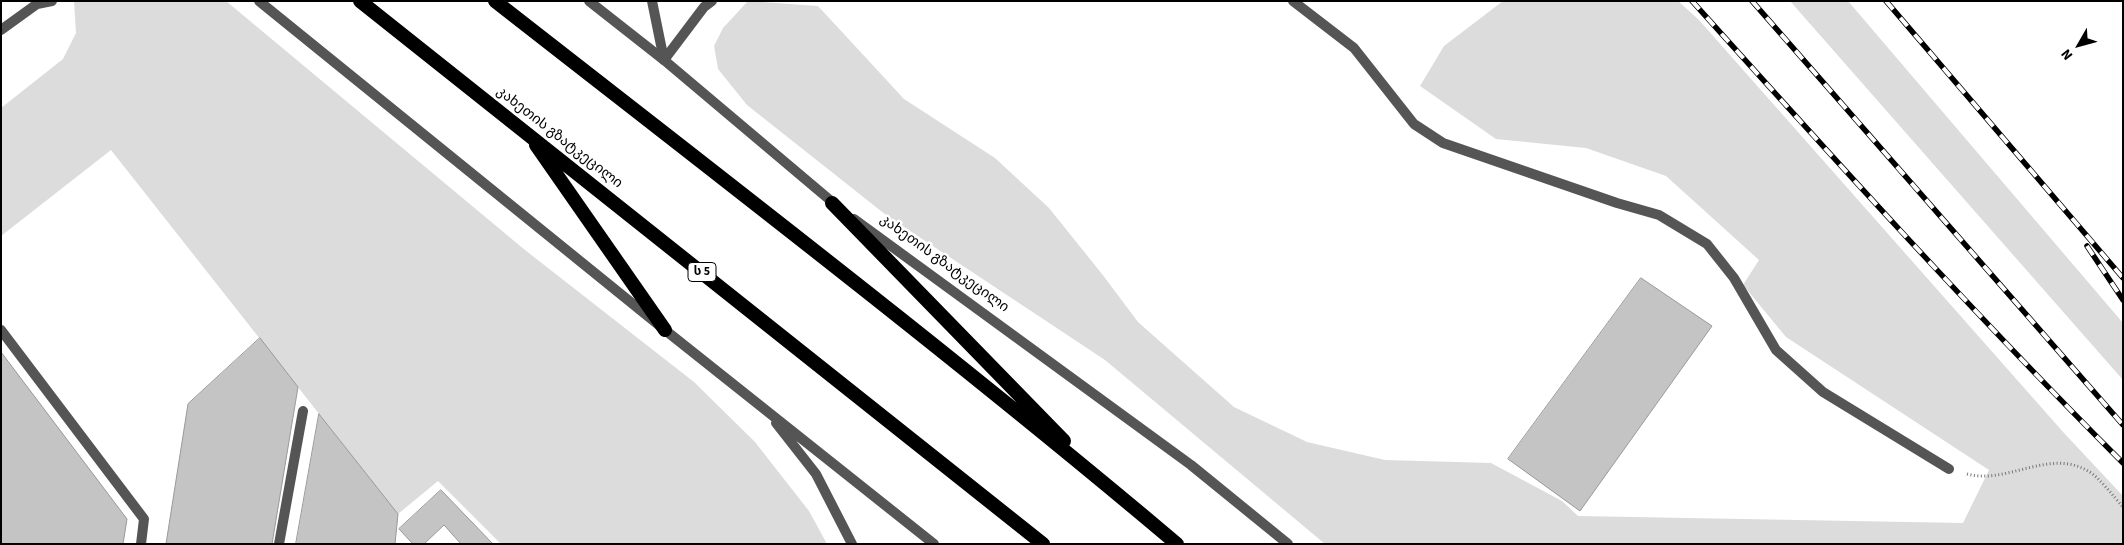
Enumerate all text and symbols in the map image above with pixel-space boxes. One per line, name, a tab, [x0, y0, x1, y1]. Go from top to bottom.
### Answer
north arrow	[2054, 20, 2104, 70]
text: N	[2056, 44, 2078, 64]
street label: კახეთის გზატკეცილი	[493, 84, 625, 192]
street label: კახეთის გზატკეცილი	[876, 212, 1012, 316]
road number: ს 5	[688, 262, 716, 282]

